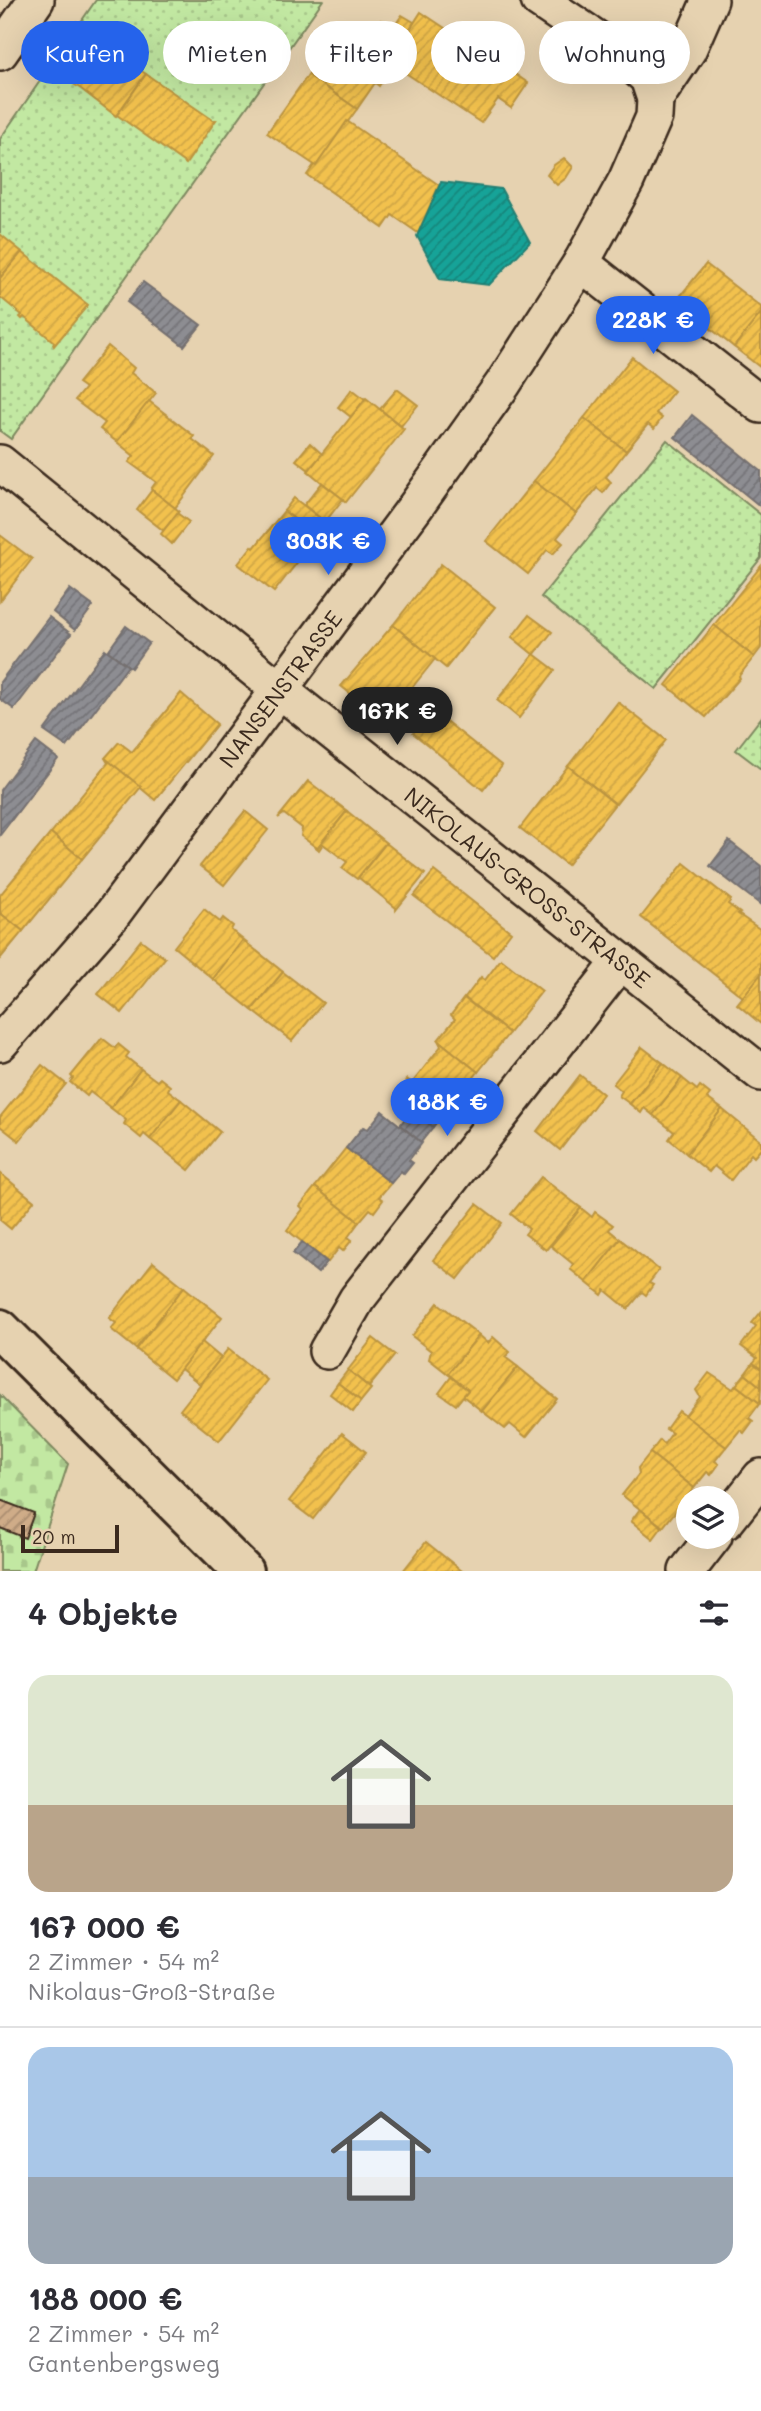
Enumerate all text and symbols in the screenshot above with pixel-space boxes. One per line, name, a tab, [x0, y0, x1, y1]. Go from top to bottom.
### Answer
chip: Kaufen	[21, 21, 149, 84]
chip: Mieten	[163, 21, 291, 84]
chip: Filter	[305, 21, 417, 84]
chip: Neu	[431, 21, 525, 84]
chip: Wohnung	[539, 21, 690, 84]
pin: 228K €	[596, 296, 710, 356]
text: 228K €	[612, 304, 694, 334]
pin: 303K €	[271, 518, 385, 577]
text: 303K €	[286, 525, 370, 555]
street label: NANSENSTRASSE	[212, 604, 348, 773]
pin: 167K €	[340, 688, 454, 747]
text: 167K €	[358, 695, 436, 725]
street label: NIKOLAUS-GROSS-STRASSE	[398, 780, 657, 994]
pin: 188K €	[390, 1078, 504, 1138]
text: 188K €	[407, 1086, 487, 1116]
map controls	[676, 1486, 739, 1549]
button: layers	[676, 1486, 739, 1549]
scale bar	[21, 1522, 119, 1554]
text: 20 m	[32, 1524, 76, 1549]
text: 4 Objekte	[28, 1593, 178, 1633]
icon: filters	[695, 1594, 733, 1632]
icon: home	[318, 1721, 444, 1847]
text: 167 000 €	[28, 1906, 180, 1946]
text: 2 Zimmer · 54 m²	[28, 1946, 219, 1976]
text: Nikolaus-Groß-Straße	[28, 1976, 276, 2006]
icon: home	[318, 2093, 444, 2219]
text: 188 000 €	[28, 2278, 182, 2318]
text: 2 Zimmer · 54 m²	[28, 2318, 219, 2348]
text: Gantenbergsweg	[28, 2348, 220, 2378]

